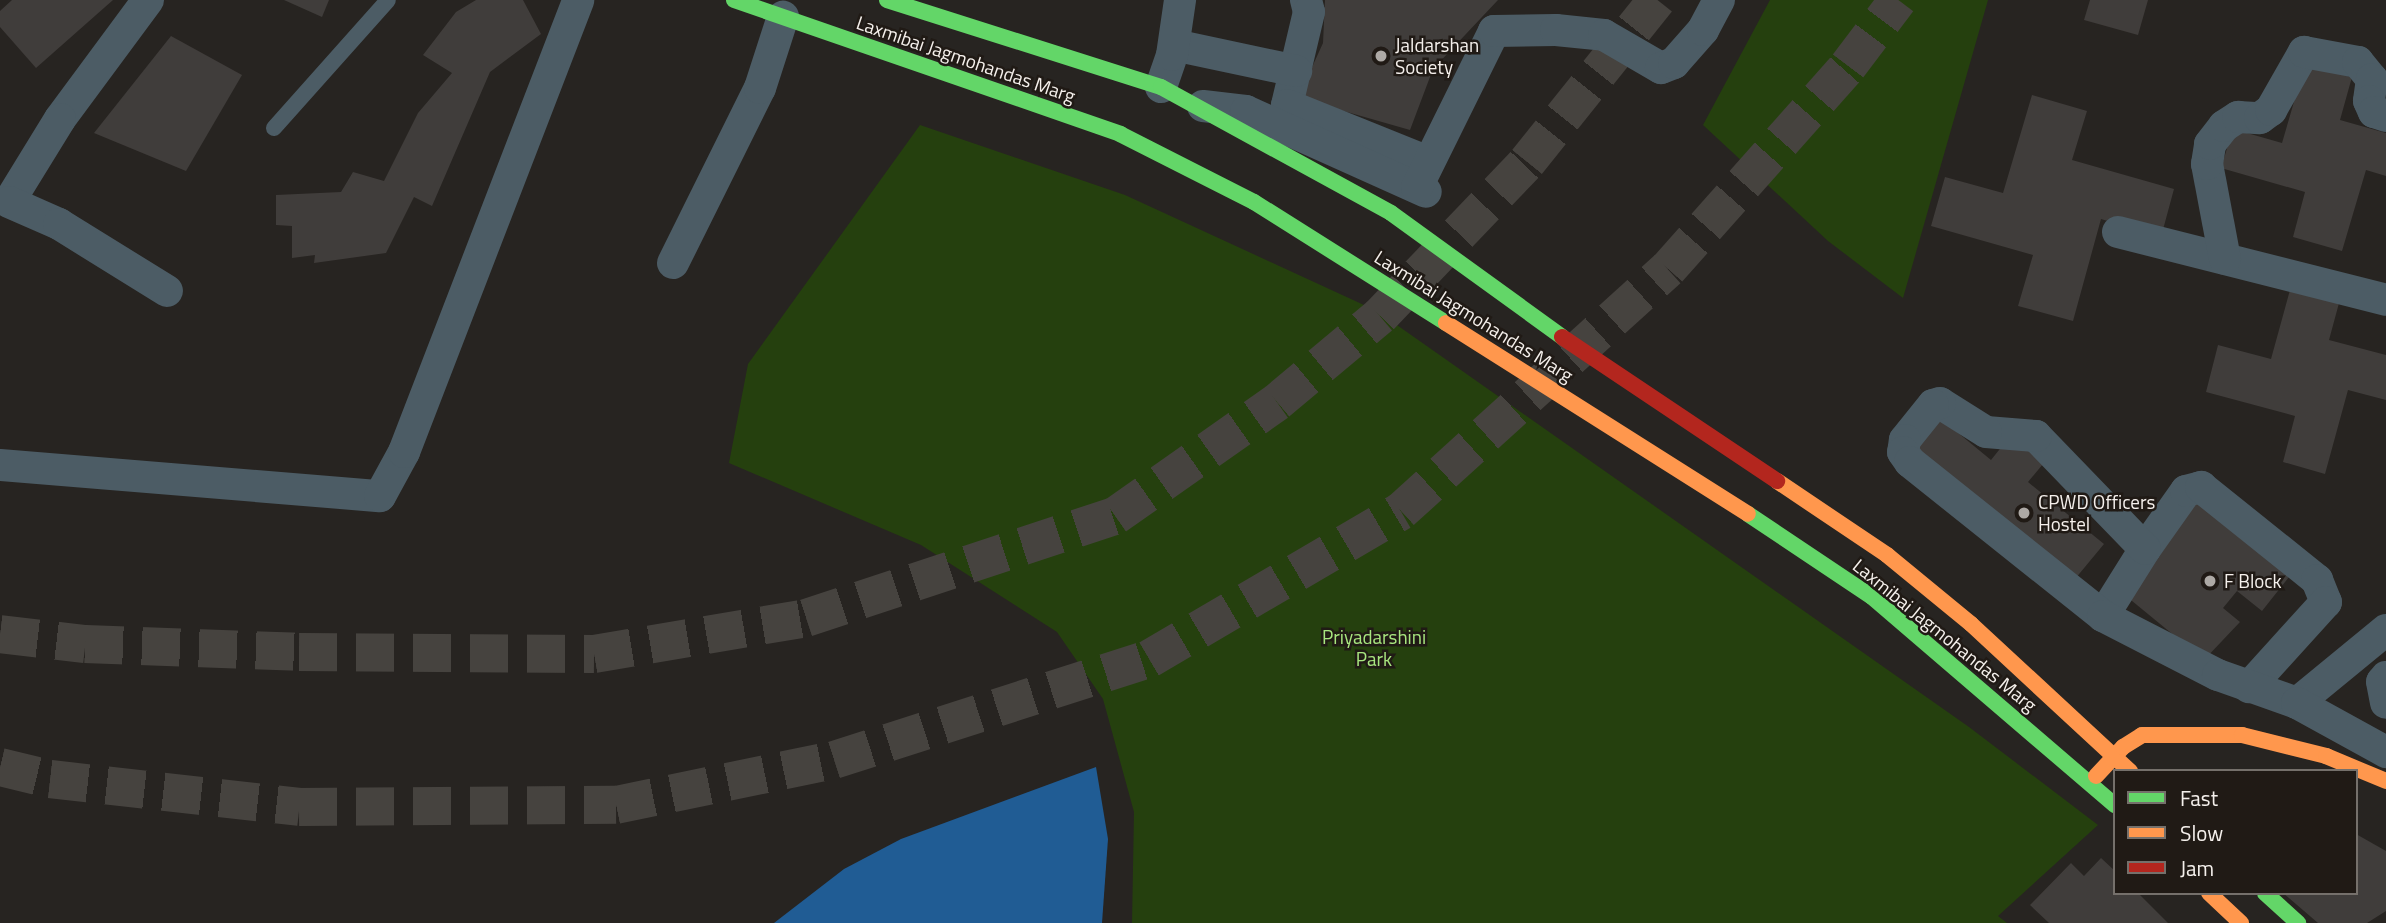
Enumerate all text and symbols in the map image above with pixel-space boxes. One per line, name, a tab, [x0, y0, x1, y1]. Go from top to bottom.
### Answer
street label: Laxmibai Jagmohandas Marg	[854, 11, 1078, 107]
place label: Jaldarshan Society	[1395, 34, 1479, 78]
marker: Jaldarshan Society	[1373, 48, 1389, 64]
street label: Laxmibai Jagmohandas Marg	[1370, 245, 1578, 387]
place label: CPWD Officers Hostel	[2038, 491, 2155, 535]
marker: CPWD Officers Hostel	[2016, 505, 2032, 521]
street label: Laxmibai Jagmohandas Marg	[1848, 554, 2042, 716]
place label: F Block	[2224, 570, 2282, 592]
marker: F Block	[2202, 573, 2218, 589]
park label: Priyadarshini Park	[1322, 626, 1426, 670]
legend	[2113, 769, 2358, 895]
text: Fast	[2180, 782, 2218, 814]
text: Slow	[2180, 817, 2223, 849]
text: Jam	[2180, 852, 2214, 884]

